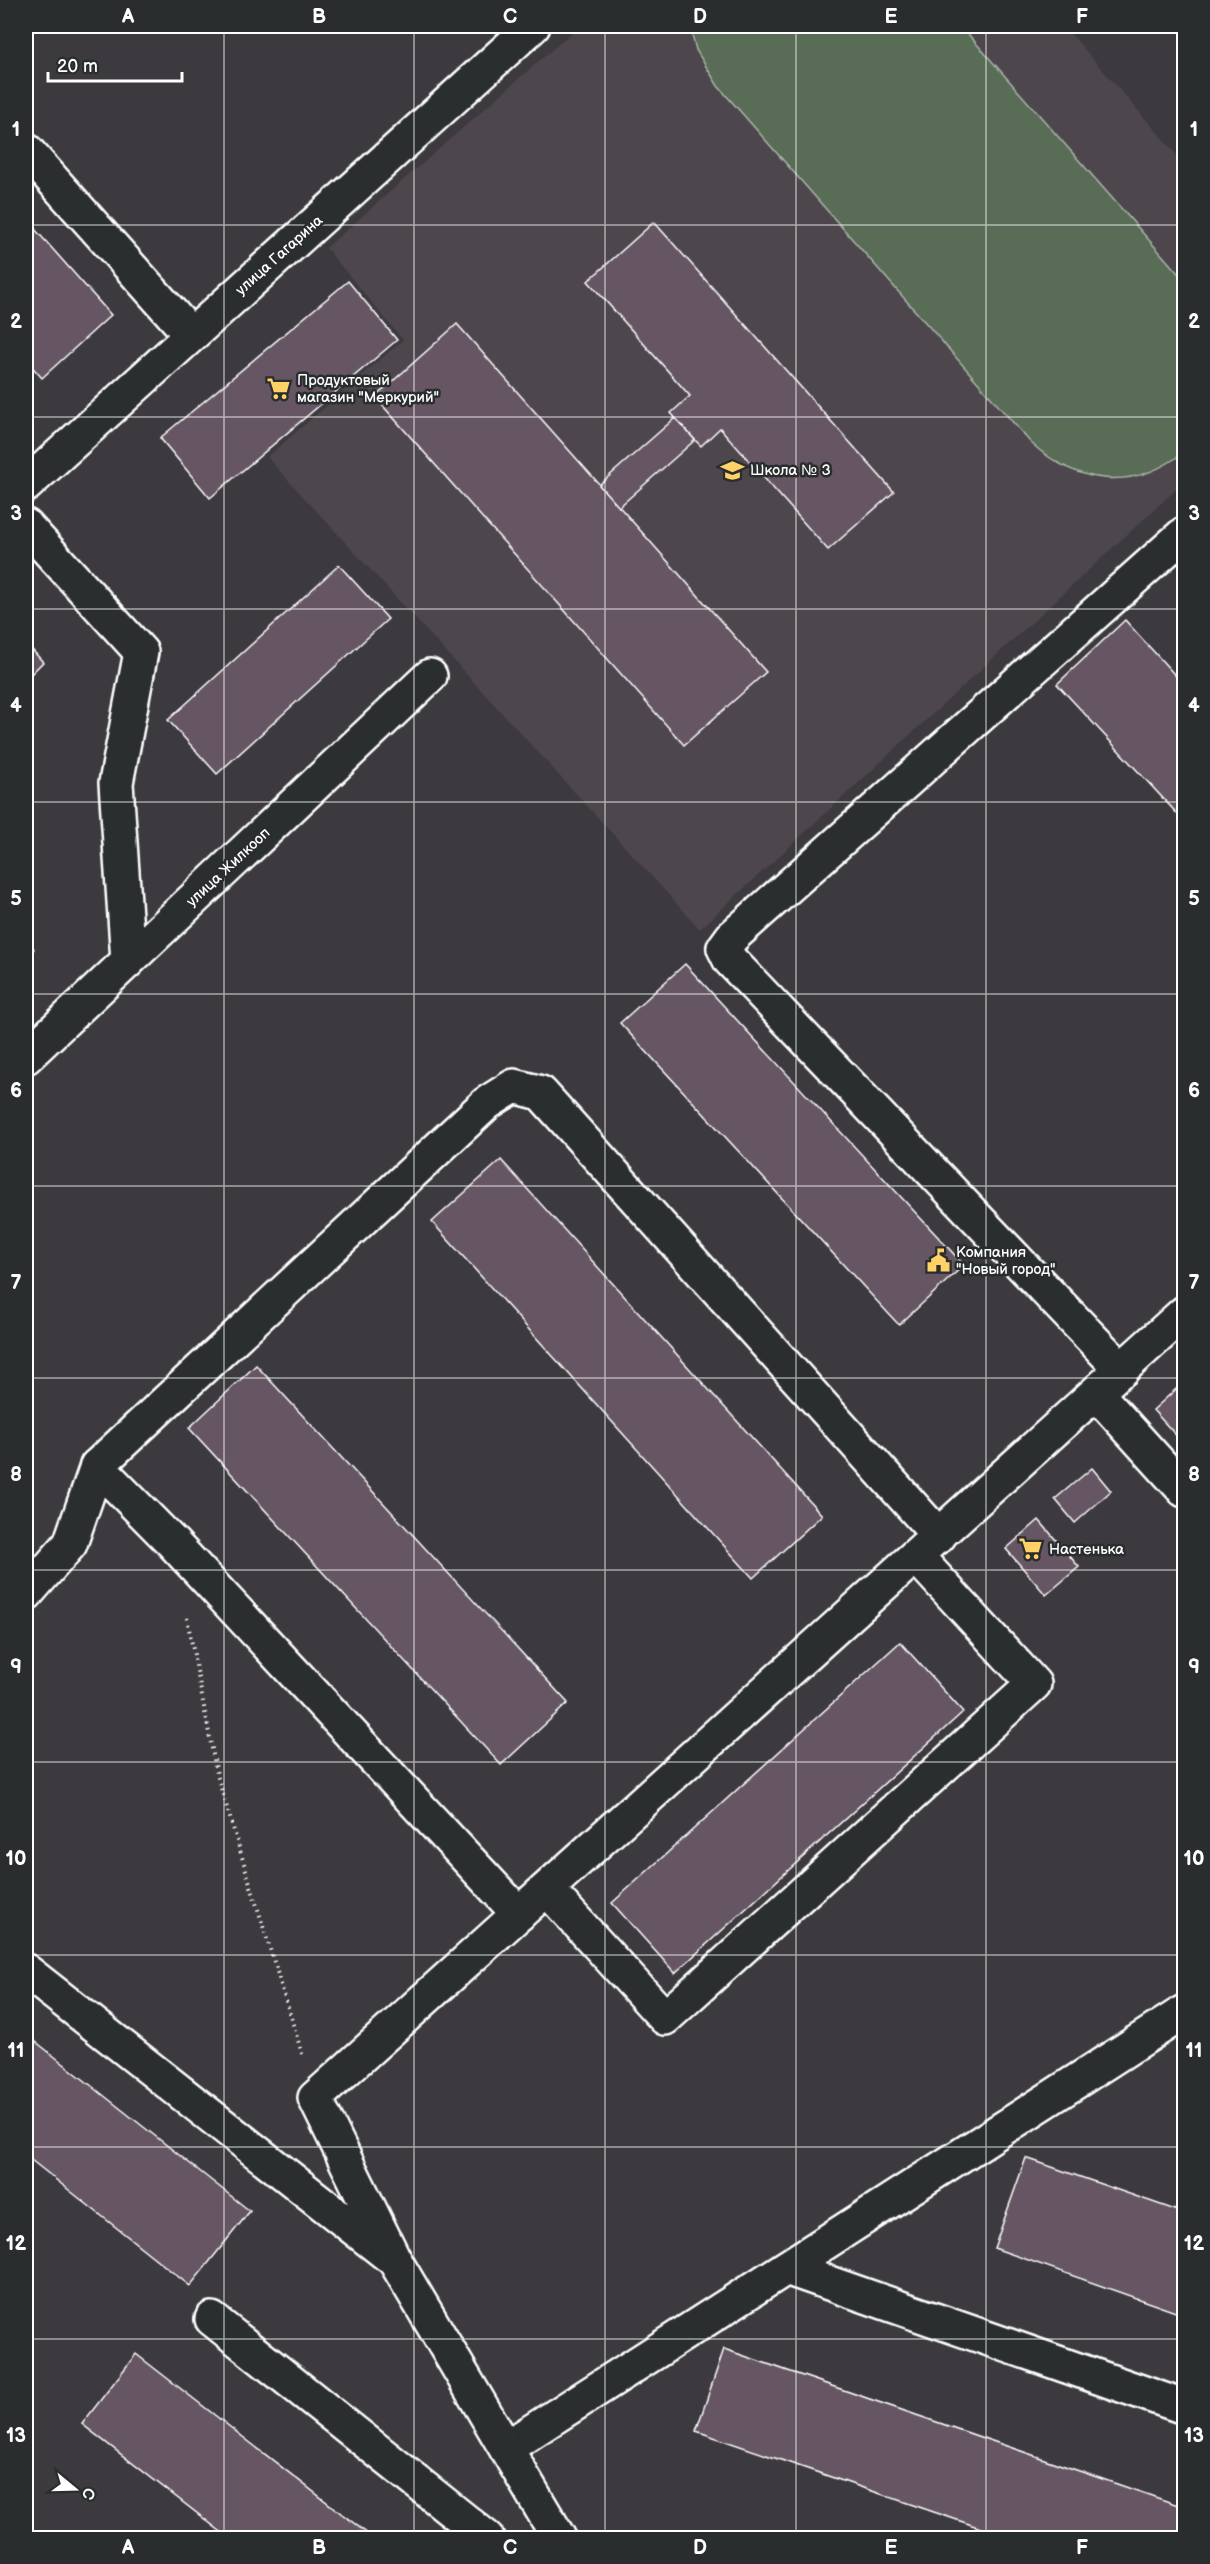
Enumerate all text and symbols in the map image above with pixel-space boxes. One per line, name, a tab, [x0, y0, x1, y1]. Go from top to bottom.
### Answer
text: A	[121, 5, 135, 29]
text: B	[312, 5, 326, 29]
text: C	[503, 5, 517, 29]
text: D	[693, 5, 707, 29]
text: E	[885, 5, 898, 29]
text: F	[1076, 5, 1088, 29]
scale bar	[48, 45, 182, 83]
text: 20 m	[57, 56, 98, 77]
text: 1	[12, 118, 20, 142]
text: 1	[1190, 118, 1198, 142]
street label: улица Гагарина	[232, 211, 327, 300]
text: 2	[10, 310, 22, 334]
text: 2	[1188, 310, 1200, 334]
place label: Продуктовый магазин "Меркурий"	[297, 371, 439, 407]
supermarket icon: Продуктовый магазин "Меркурий"	[266, 376, 292, 402]
school or university icon: Школа № 3	[719, 457, 745, 483]
place label: Школа № 3	[750, 461, 831, 480]
text: 3	[10, 502, 22, 526]
text: 3	[1188, 502, 1200, 526]
text: 4	[10, 694, 22, 718]
text: 4	[1188, 694, 1200, 718]
street label: улица Жилкооп	[182, 824, 274, 911]
text: 5	[10, 887, 22, 911]
text: 5	[1188, 887, 1200, 911]
text: 6	[10, 1079, 22, 1103]
text: 6	[1188, 1079, 1200, 1103]
place label: Компания "Новый город"	[956, 1243, 1056, 1279]
public building icon: Компания "Новый город"	[925, 1248, 951, 1274]
text: 7	[10, 1271, 22, 1295]
text: 7	[1188, 1271, 1200, 1295]
text: 8	[10, 1463, 22, 1487]
text: 8	[1188, 1463, 1200, 1487]
supermarket icon: Настенька	[1018, 1536, 1044, 1562]
place label: Настенька	[1049, 1540, 1124, 1559]
text: 9	[10, 1655, 22, 1679]
text: 9	[1188, 1655, 1200, 1679]
text: 10	[6, 1847, 26, 1871]
text: 10	[1184, 1847, 1204, 1871]
text: 11	[8, 2039, 24, 2063]
text: 11	[1186, 2039, 1202, 2063]
text: 12	[6, 2232, 26, 2256]
text: 12	[1184, 2232, 1204, 2256]
text: 13	[6, 2424, 26, 2448]
text: 13	[1184, 2424, 1204, 2448]
north arrow	[45, 2459, 105, 2519]
text: С	[77, 2485, 99, 2502]
text: A	[121, 2536, 135, 2560]
text: B	[312, 2536, 326, 2560]
text: C	[503, 2536, 517, 2560]
text: D	[693, 2536, 707, 2560]
text: E	[885, 2536, 898, 2560]
text: F	[1076, 2536, 1088, 2560]

